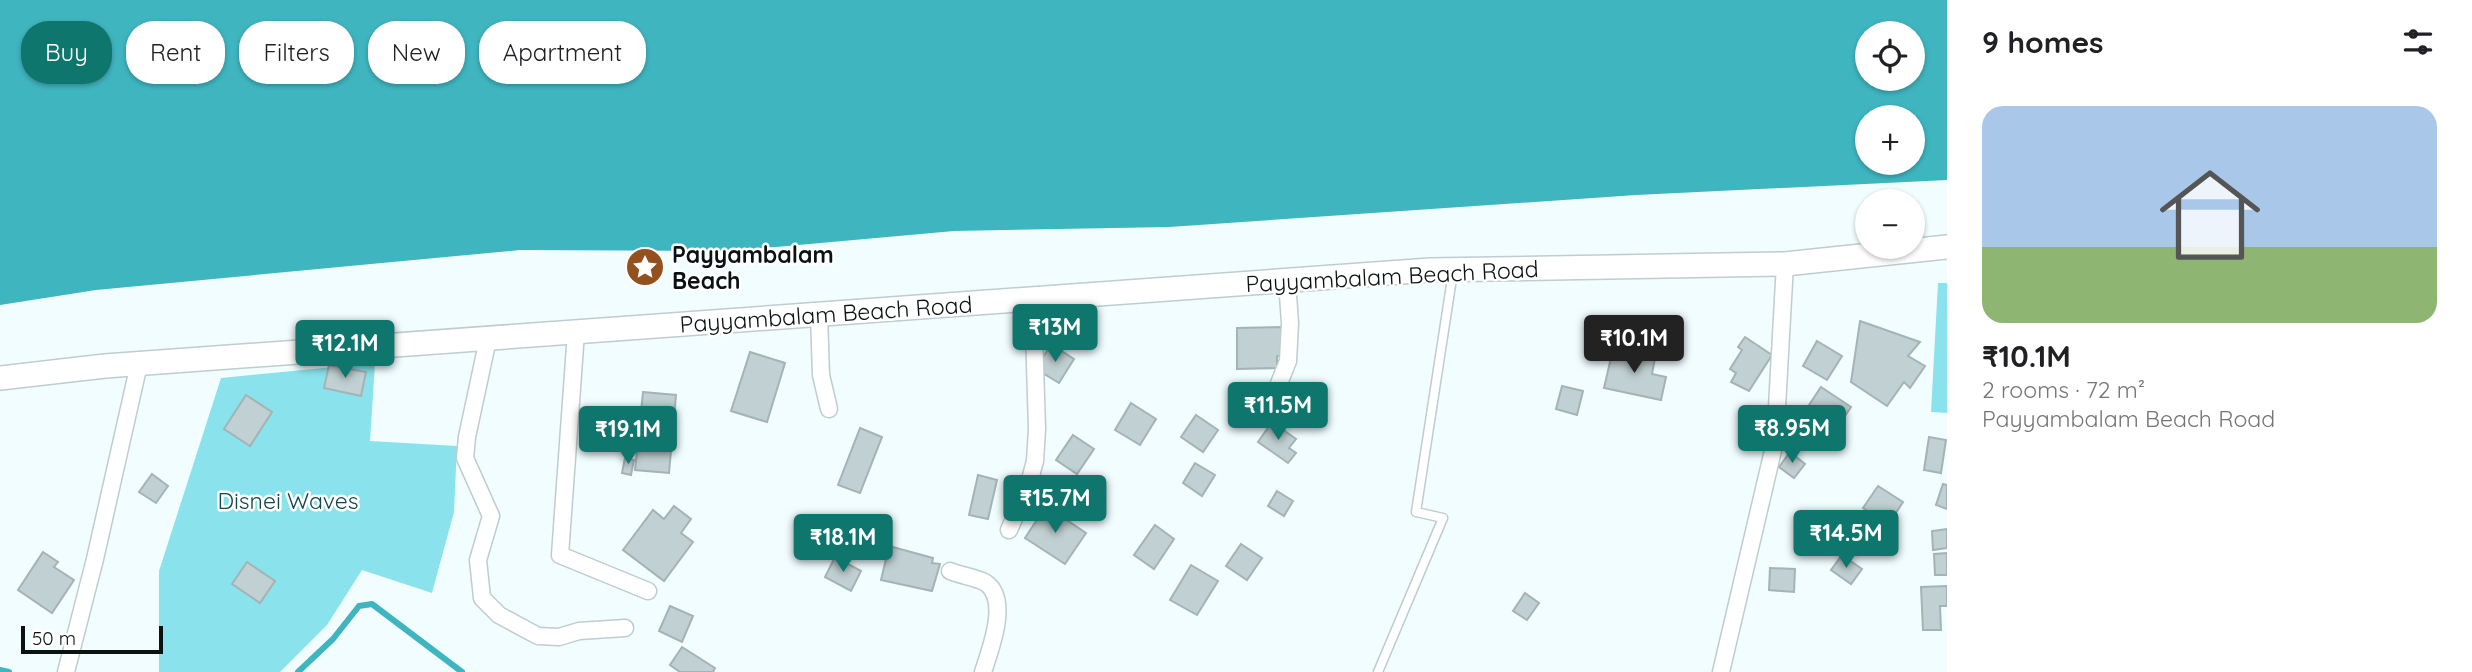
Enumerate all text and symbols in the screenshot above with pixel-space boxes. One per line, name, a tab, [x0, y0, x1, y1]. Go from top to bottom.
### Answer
chip: Buy	[21, 21, 112, 84]
chip: Rent	[126, 21, 225, 84]
chip: Filters	[239, 21, 354, 84]
chip: New	[368, 21, 465, 84]
chip: Apartment	[479, 21, 646, 84]
map controls	[1855, 21, 1925, 259]
button: locate	[1855, 21, 1925, 91]
text: 9 homes	[1982, 23, 2104, 61]
icon: filters	[2399, 23, 2437, 61]
button: +	[1855, 105, 1925, 175]
icon: home	[2147, 152, 2273, 278]
button: −	[1855, 189, 1925, 259]
place label: Payyambalam Beach	[672, 240, 834, 295]
place icon: Payyambalam Beach	[624, 246, 666, 288]
street label: Payyambalam Beach Road	[1245, 254, 1539, 298]
street label: Payyambalam Beach Road	[679, 289, 973, 339]
pin: ₹13M	[1014, 304, 1096, 364]
text: ₹13M	[1029, 312, 1081, 341]
pin: ₹10.1M	[1577, 316, 1691, 375]
pin: ₹12.1M	[288, 320, 402, 380]
text: ₹10.1M	[1600, 323, 1668, 352]
text: ₹12.1M	[311, 328, 379, 357]
text: ₹10.1M	[1982, 337, 2071, 375]
text: 2 rooms · 72 m²	[1982, 375, 2145, 404]
pin: ₹11.5M	[1221, 382, 1335, 442]
text: ₹11.5M	[1244, 390, 1312, 419]
text: Payyambalam Beach Road	[1982, 404, 2275, 433]
pin: ₹19.1M	[571, 406, 685, 466]
pin: ₹8.95M	[1735, 406, 1849, 465]
text: ₹8.95M	[1754, 413, 1830, 442]
text: ₹19.1M	[595, 414, 661, 443]
pin: ₹15.7M	[998, 476, 1112, 535]
text: ₹15.7M	[1019, 483, 1091, 512]
park label: Disnei Waves	[217, 486, 359, 515]
pin: ₹14.5M	[1789, 510, 1903, 570]
pin: ₹18.1M	[786, 514, 900, 574]
text: ₹14.5M	[1809, 518, 1883, 547]
text: ₹18.1M	[810, 522, 876, 551]
scale bar	[21, 623, 163, 655]
text: 50 m	[32, 626, 76, 650]

